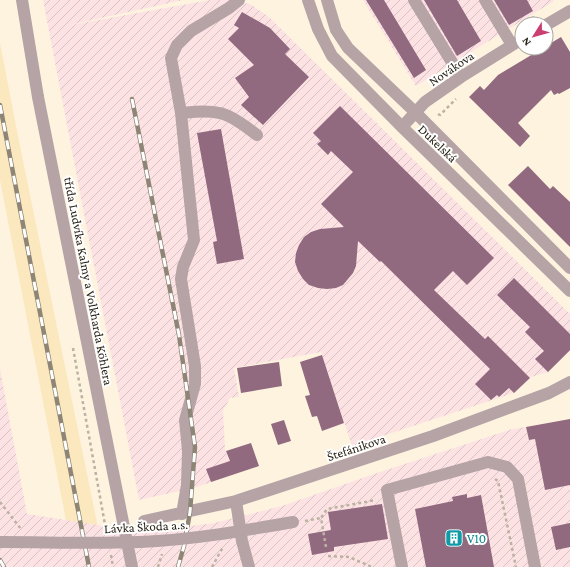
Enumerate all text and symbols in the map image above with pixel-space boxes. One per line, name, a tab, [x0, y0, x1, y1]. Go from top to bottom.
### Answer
north arrow	[514, 16, 554, 56]
text: N	[519, 35, 533, 49]
street label: Novákova	[426, 48, 477, 89]
street label: Dukelská	[415, 121, 460, 165]
street label: třída Ludvíka Kalmy a Volkharda Köhlera	[61, 176, 116, 386]
street label: Štefánikova	[325, 431, 387, 464]
street label: Lávka Škoda a.s.	[104, 517, 188, 536]
building icon: V10	[444, 528, 464, 548]
place label: V10	[467, 531, 486, 546]

